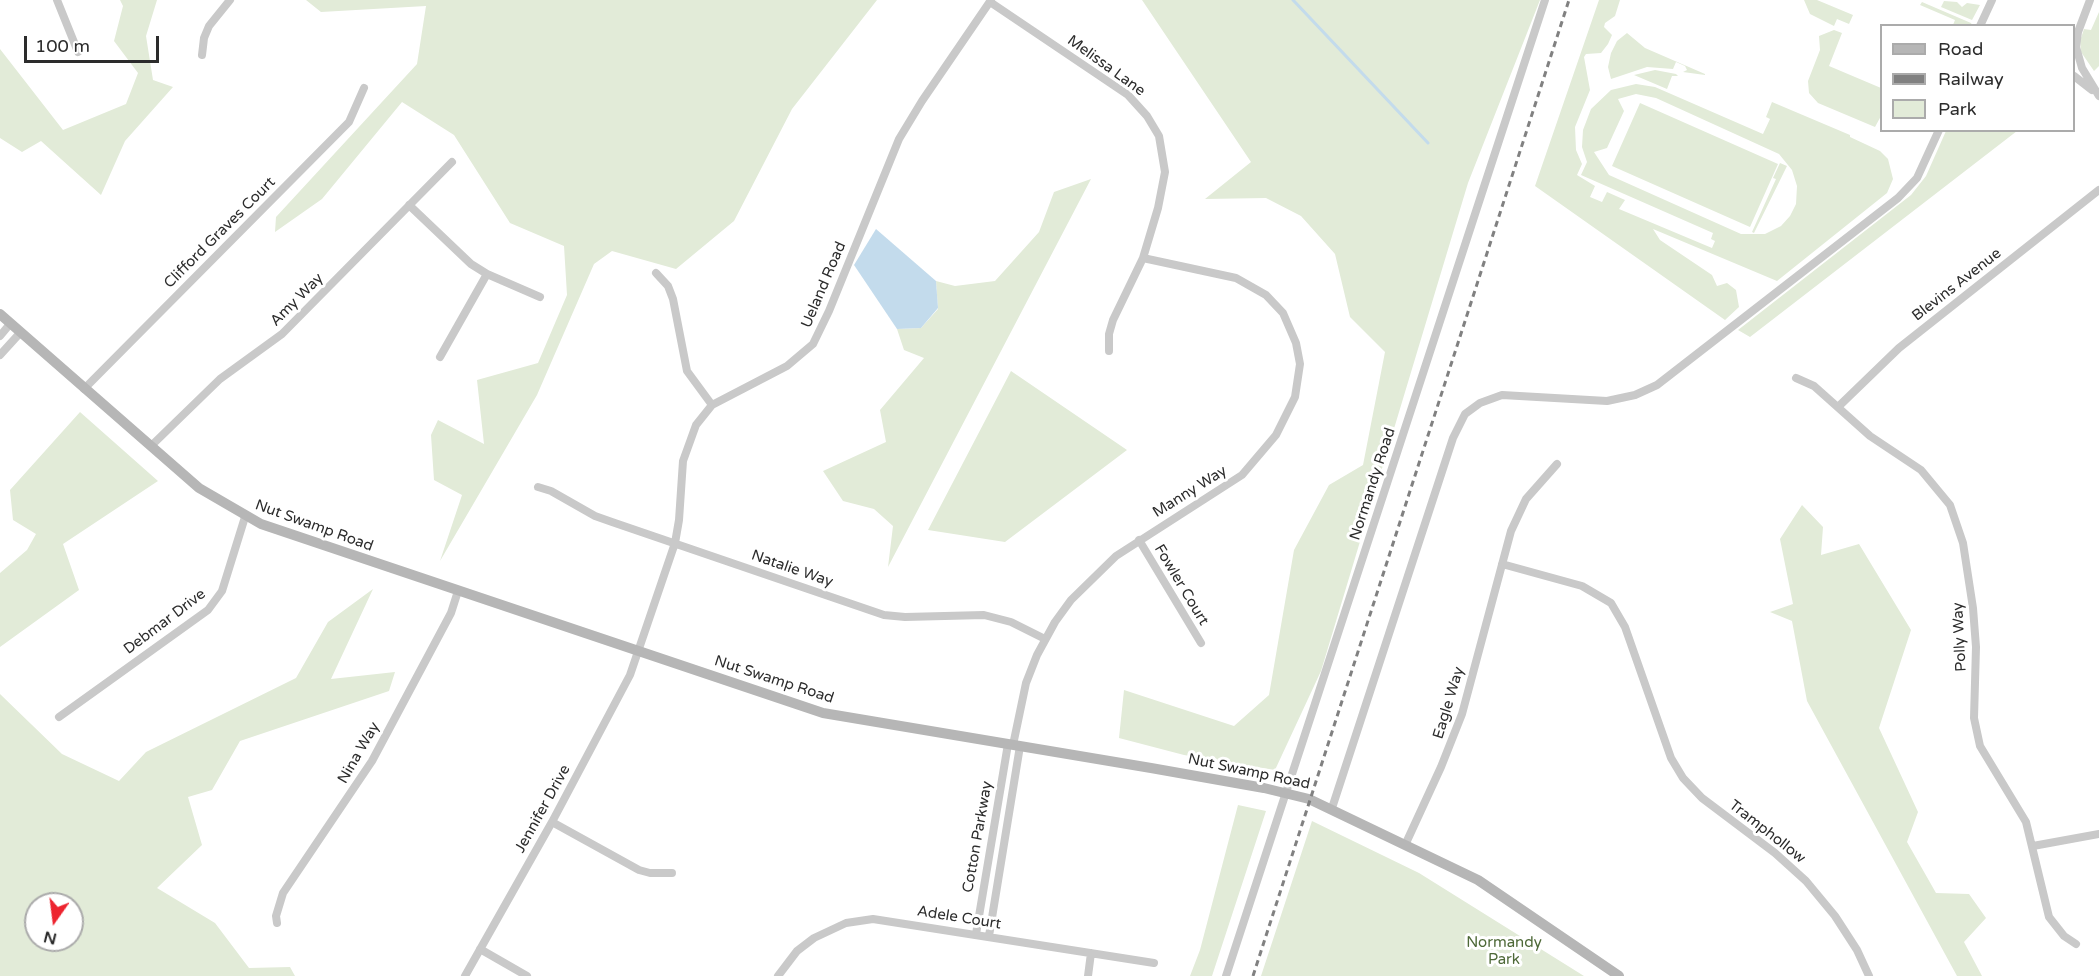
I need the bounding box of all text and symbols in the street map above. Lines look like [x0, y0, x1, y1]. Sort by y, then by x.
scale bar [27, 24, 162, 62]
legend [1880, 24, 2075, 132]
street label: Melissa Lane [1064, 32, 1148, 100]
text: 100 m [35, 35, 90, 57]
text: Road [1938, 38, 1983, 60]
text: Railway [1938, 68, 2004, 90]
text: Park [1938, 98, 1976, 120]
street label: Clifford Graves Court [161, 174, 279, 292]
street label: Ueland Road [798, 239, 850, 331]
street label: Blevins Avenue [1909, 245, 2005, 325]
street label: Amy Way [267, 270, 327, 330]
street label: Normandy Road [1346, 426, 1400, 542]
street label: Manny Way [1150, 462, 1230, 522]
street label: Nut Swamp Road [252, 496, 376, 556]
street label: Fowler Court [1150, 541, 1212, 629]
street label: Natalie Way [749, 547, 835, 591]
street label: Debmar Drive [121, 585, 209, 659]
street label: Polly Way [1949, 602, 1971, 672]
street label: Nut Swamp Road [712, 652, 836, 708]
street label: Eagle Way [1430, 665, 1468, 741]
street label: Nina Way [334, 719, 384, 787]
street label: Nut Swamp Road [1186, 750, 1312, 794]
street label: Jennifer Drive [511, 762, 575, 856]
street label: Cotton Parkway [959, 780, 997, 894]
street label: Tramphollow [1725, 797, 1809, 867]
north arrow [24, 892, 84, 952]
street label: Adele Court [916, 902, 1002, 934]
text: N [41, 926, 59, 949]
park label: Normandy Park [1466, 934, 1542, 969]

